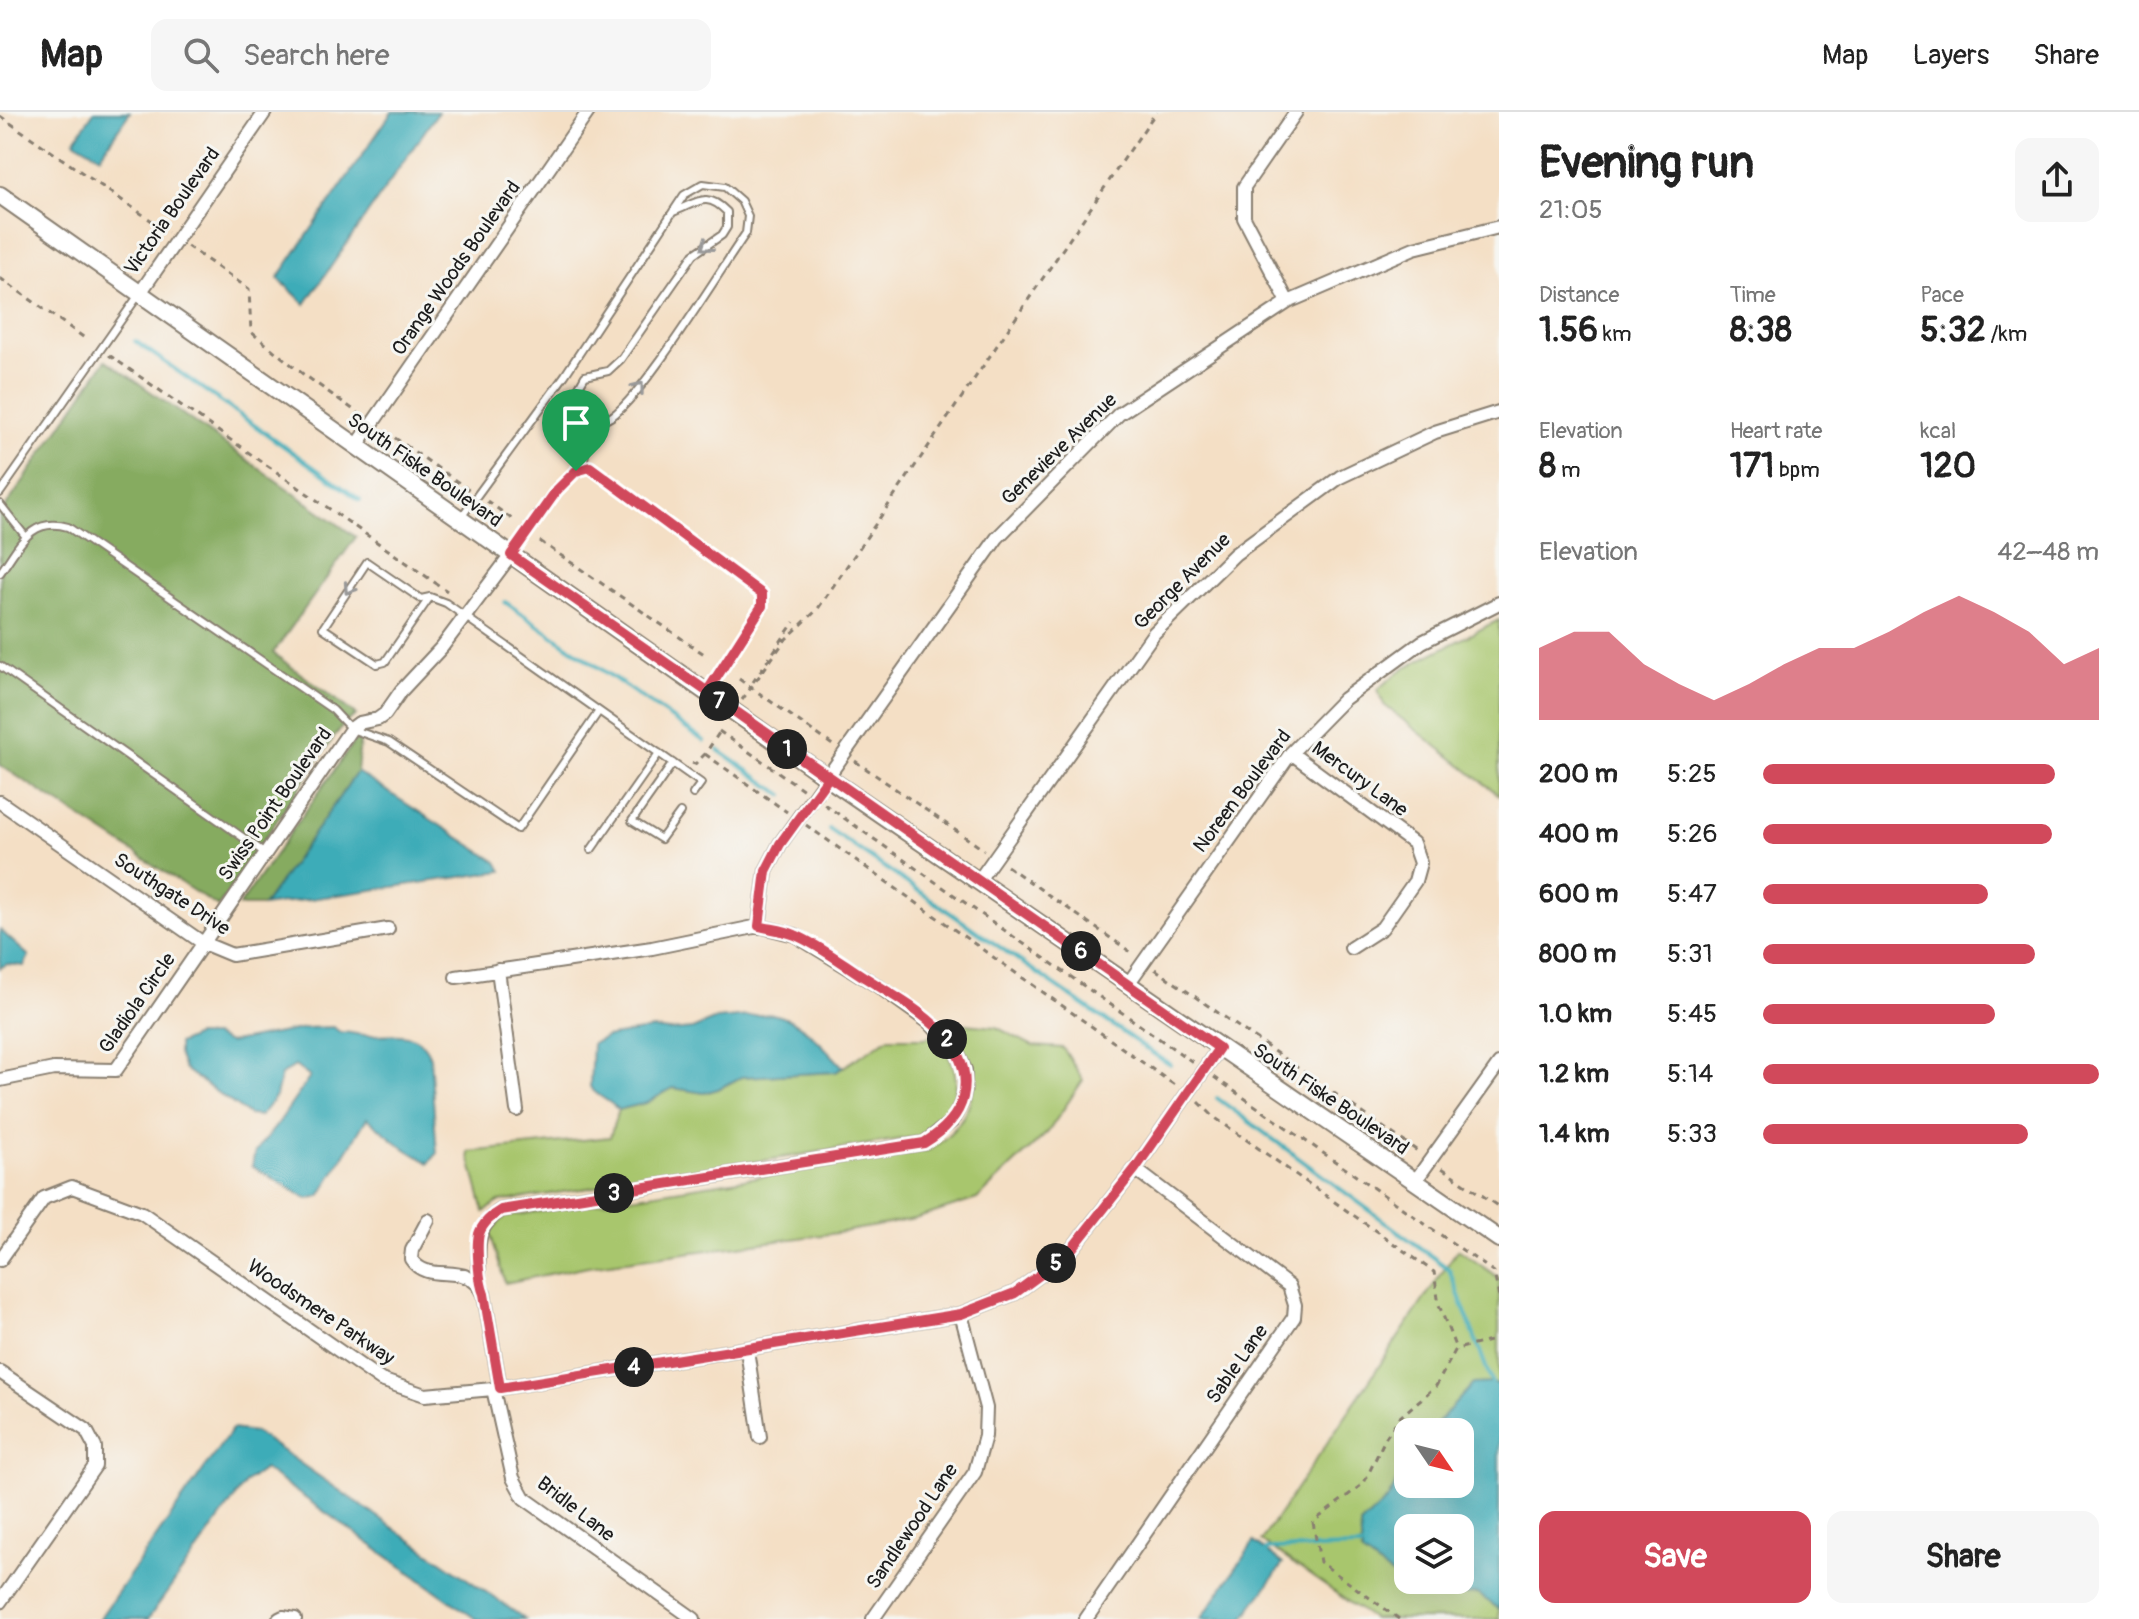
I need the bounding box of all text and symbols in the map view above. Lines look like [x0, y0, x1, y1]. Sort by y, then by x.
search box [151, 19, 711, 91]
text: Map [40, 31, 103, 79]
icon: search [179, 33, 223, 77]
text: Search here [243, 37, 390, 74]
text: Map [1822, 38, 1868, 73]
text: Layers [1912, 38, 1989, 73]
text: Share [2033, 38, 2099, 73]
text: Evening run [1539, 136, 1754, 191]
button: share [2015, 138, 2099, 222]
street label: Victoria Boulevard [119, 142, 225, 280]
street label: Orange Woods Boulevard [386, 176, 526, 360]
text: 21:05 [1539, 194, 1603, 226]
one-way arrow [700, 236, 714, 251]
text: Distance [1539, 281, 1619, 309]
text: Time [1730, 281, 1776, 309]
text: Pace [1920, 281, 1964, 309]
text: 1.56 [1539, 309, 1598, 352]
text: 8:38 [1730, 309, 1792, 352]
text: 5:32 [1920, 309, 1986, 352]
text: km [1598, 320, 1631, 348]
text: /km [1986, 320, 2027, 348]
one-way arrow [629, 382, 644, 397]
street label: Genevieve Avenue [996, 387, 1122, 510]
pin [542, 389, 610, 471]
icon: arrive [554, 401, 598, 445]
street label: South Fiske Boulevard [343, 407, 507, 533]
text: Elevation [1539, 417, 1623, 445]
text: Heart rate [1730, 417, 1822, 445]
text: kcal [1920, 417, 1956, 445]
text: 8 [1539, 445, 1556, 488]
text: 171 [1730, 445, 1774, 488]
text: 120 [1920, 445, 1976, 488]
text: m [1556, 456, 1580, 484]
text: bpm [1774, 456, 1820, 484]
street label: George Avenue [1128, 527, 1236, 635]
text: Elevation [1539, 536, 1638, 568]
text: 42–48 m [1997, 536, 2099, 568]
one-way arrow [344, 580, 359, 595]
pin: 7 [699, 681, 739, 721]
text: 7 [713, 687, 725, 715]
street label: Swiss Point Boulevard [213, 723, 337, 885]
street label: Noreen Boulevard [1188, 725, 1296, 857]
pin: 1 [767, 729, 807, 769]
text: 1 [783, 735, 791, 763]
street label: Mercury Lane [1307, 736, 1413, 822]
text: 200 m [1539, 758, 1618, 790]
text: 5:25 [1667, 758, 1717, 790]
text: 400 m [1539, 818, 1618, 850]
text: 5:26 [1667, 818, 1718, 850]
street label: Southgate Drive [109, 847, 235, 941]
text: 600 m [1539, 878, 1618, 910]
text: 5:47 [1667, 878, 1717, 910]
pin: 6 [1061, 931, 1101, 971]
text: 6 [1075, 937, 1087, 965]
text: 800 m [1539, 938, 1616, 970]
text: 5:31 [1667, 938, 1713, 970]
street label: Gladiola Circle [93, 948, 181, 1058]
text: 1.0 km [1539, 998, 1612, 1030]
text: 5:45 [1667, 998, 1717, 1030]
pin: 2 [927, 1019, 967, 1059]
text: 2 [941, 1025, 953, 1053]
street label: South Fiske Boulevard [1248, 1037, 1414, 1161]
text: 1.2 km [1539, 1058, 1609, 1090]
text: 5:14 [1667, 1058, 1713, 1090]
text: 1.4 km [1539, 1118, 1610, 1150]
text: 5:33 [1667, 1118, 1717, 1150]
pin: 3 [594, 1173, 634, 1213]
text: 3 [608, 1179, 620, 1207]
pin: 5 [1036, 1243, 1076, 1283]
text: 5 [1050, 1249, 1062, 1277]
street label: Woodsmere Parkway [243, 1253, 400, 1371]
street label: Sable Lane [1201, 1319, 1273, 1408]
pin: 4 [614, 1347, 654, 1387]
text: 4 [628, 1353, 640, 1381]
north arrow [1394, 1418, 1474, 1498]
map controls [1394, 1418, 1474, 1594]
street label: Sandlewood Lane [861, 1458, 963, 1594]
street label: Bridle Lane [532, 1471, 620, 1547]
button: Save [1539, 1511, 1811, 1603]
button: Share [1827, 1511, 2099, 1603]
button: layers [1394, 1514, 1474, 1594]

